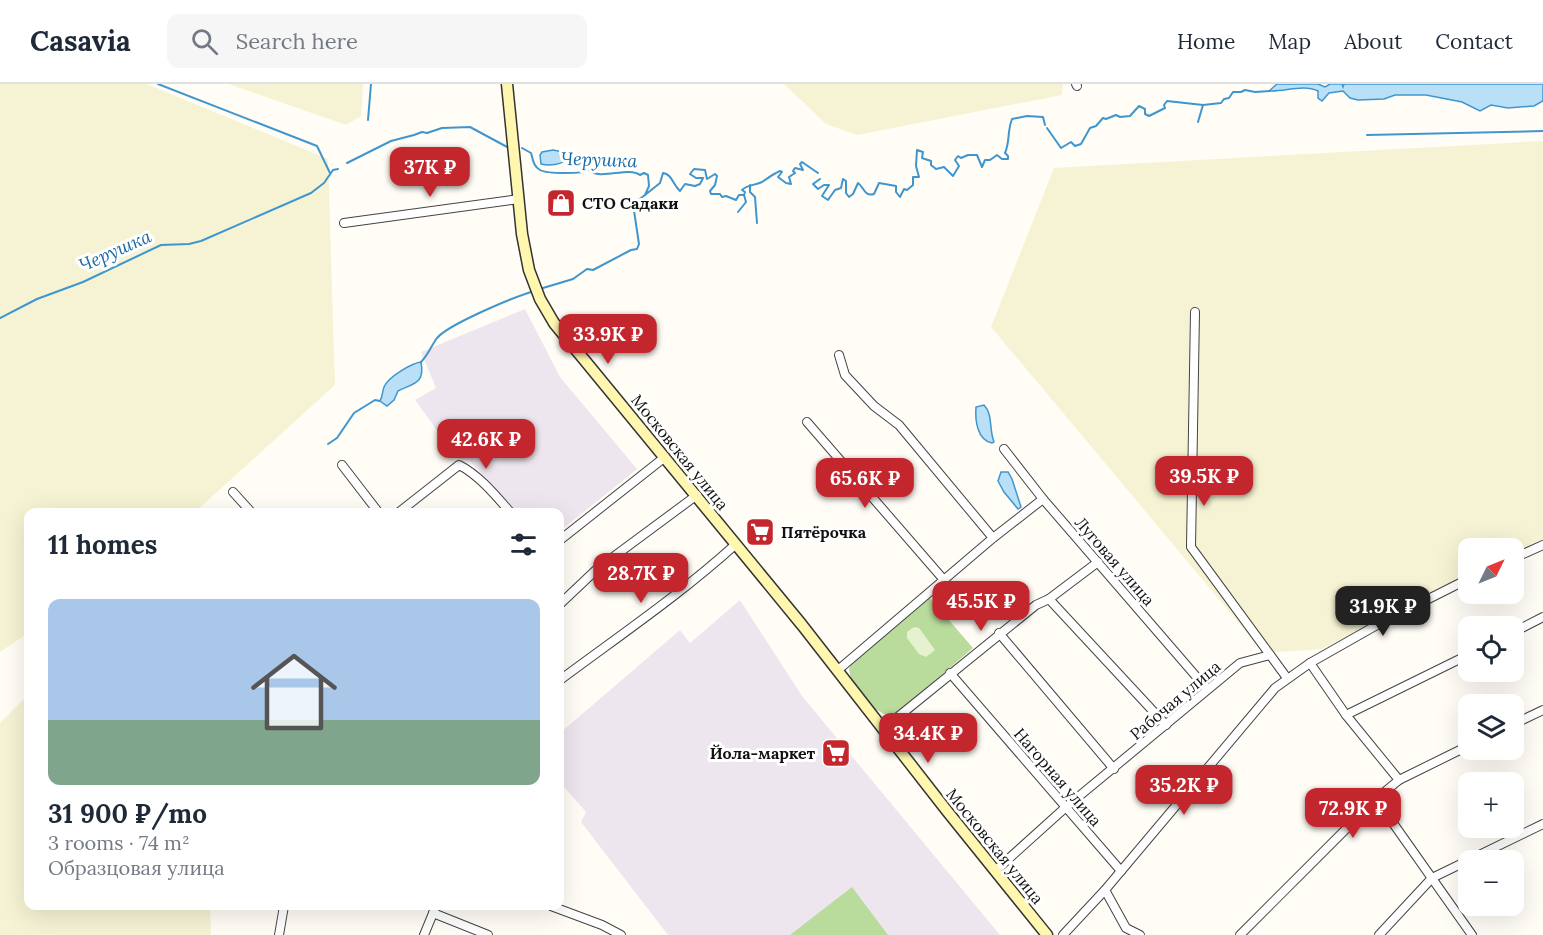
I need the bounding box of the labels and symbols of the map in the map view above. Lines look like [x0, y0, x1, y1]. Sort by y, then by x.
pin: 37K ₽ [388, 147, 472, 198]
water label: Черушка [560, 147, 638, 172]
shop icon: СТО Садаки [545, 187, 577, 219]
place label: СТО Садаки [582, 193, 679, 213]
water label: Черушка [75, 224, 155, 277]
pin: 33.9K ₽ [553, 314, 663, 365]
street label: Московская улица [627, 390, 733, 514]
pin: 42.6K ₽ [431, 419, 541, 470]
pin: 39.5K ₽ [1149, 456, 1259, 507]
pin: 65.6K ₽ [810, 458, 920, 509]
street label: Луговая улица [1071, 512, 1159, 610]
supermarket icon: Пятёрочка [744, 516, 776, 548]
place label: Пятёрочка [781, 522, 867, 542]
north arrow [1458, 538, 1524, 604]
pin: 28.7K ₽ [586, 553, 696, 604]
pin: 45.5K ₽ [926, 581, 1036, 632]
pin: 31.9K ₽ [1328, 586, 1438, 637]
street label: Рабочая улица [1126, 656, 1224, 744]
pin: 34.4K ₽ [873, 713, 983, 764]
street label: Нагорная улица [1010, 724, 1106, 830]
supermarket icon: Йола-маркет [820, 737, 852, 769]
place label: Йола-маркет [710, 743, 816, 763]
pin: 35.2K ₽ [1129, 765, 1239, 816]
street label: Московская улица [942, 784, 1048, 908]
pin: 72.9K ₽ [1298, 788, 1408, 839]

